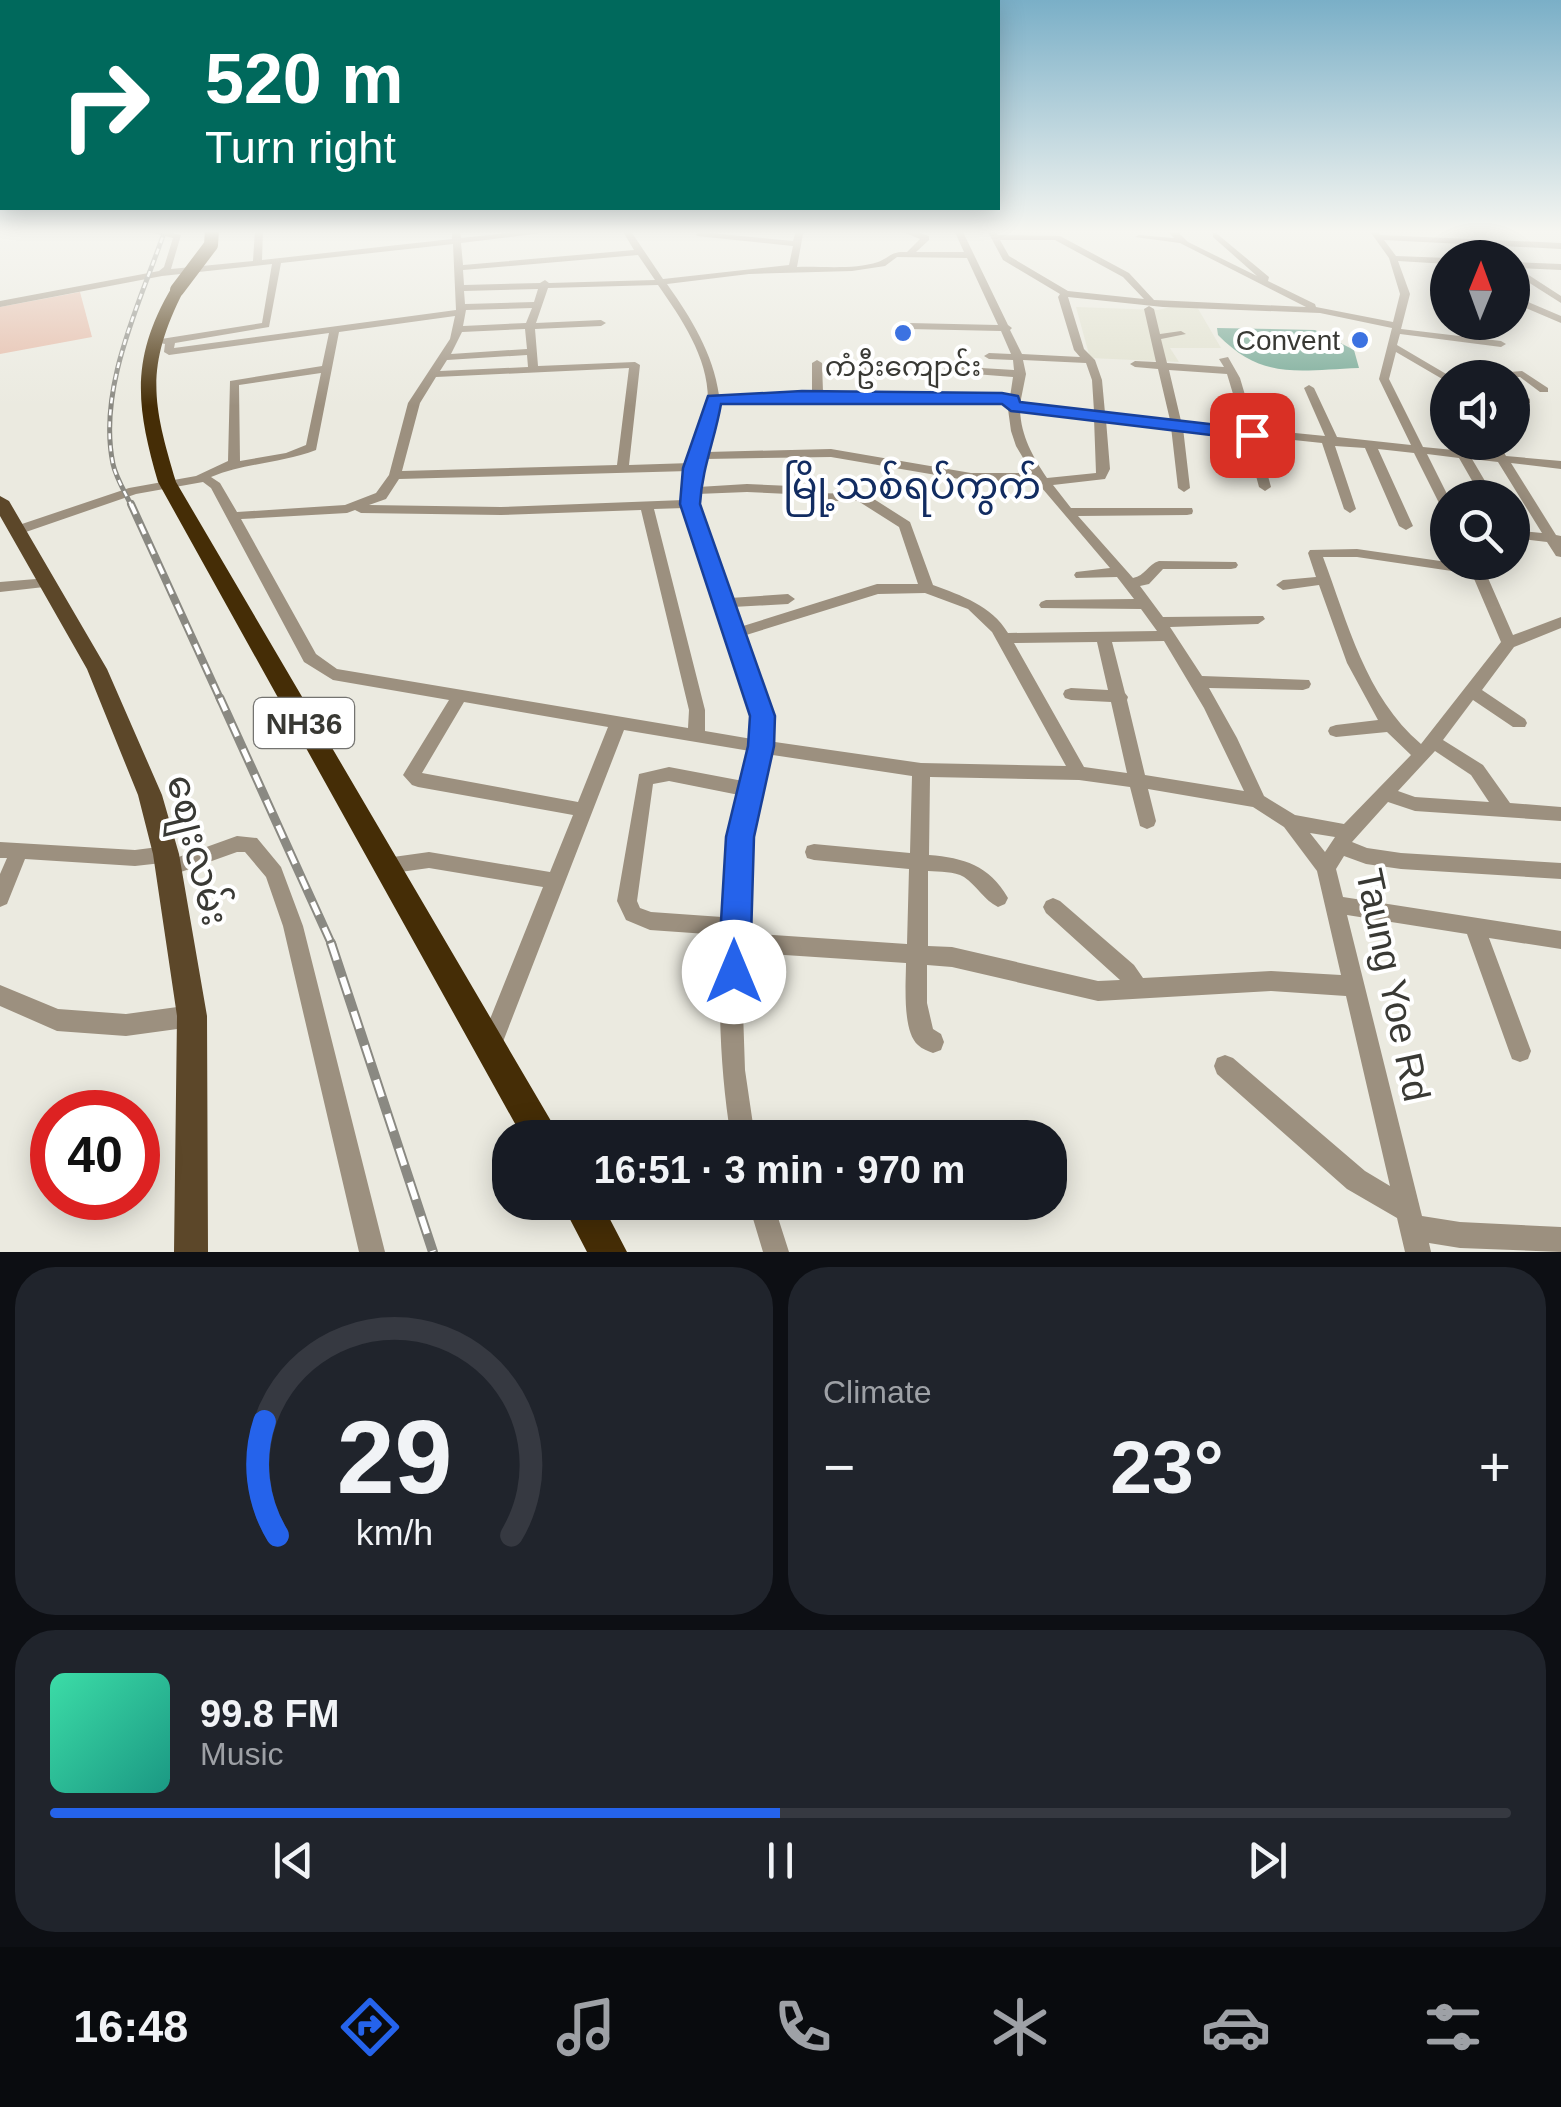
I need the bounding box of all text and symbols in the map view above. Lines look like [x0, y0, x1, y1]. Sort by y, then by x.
icon: right [40, 40, 170, 170]
text: 520 m [205, 40, 403, 118]
text: Turn right [205, 122, 396, 173]
north arrow [1430, 240, 1530, 340]
map controls [1430, 240, 1530, 580]
marker: ကံဦးကျောင်း [892, 322, 914, 344]
place label: Convent [1236, 325, 1340, 356]
marker: Convent [1349, 329, 1371, 351]
place label: ကံဦးကျောင်း [825, 348, 981, 389]
button: sound [1430, 360, 1530, 460]
pin [1210, 393, 1295, 478]
icon: arrive [1225, 408, 1280, 463]
district label: မြို့သစ်ရပ်ကွက် [783, 460, 1041, 517]
button: search [1430, 480, 1530, 580]
road number: NH36 [254, 698, 354, 748]
street label: စျေးလမ်း [149, 769, 242, 932]
street label: Taung Yoe Rd [1348, 865, 1438, 1105]
position arrow [682, 920, 786, 1024]
speed limit sign: 40 [30, 1090, 160, 1220]
text: 16:51 · 3 min · 970 m [594, 1149, 965, 1191]
text: Climate [823, 1374, 931, 1410]
text: 29 [336, 1399, 452, 1515]
text: 23° [1110, 1425, 1224, 1509]
text: − [823, 1436, 855, 1498]
text: + [1479, 1436, 1511, 1498]
text: km/h [355, 1513, 433, 1553]
text: 99.8 FM [200, 1693, 339, 1735]
text: Music [200, 1736, 284, 1772]
icon: previous [266, 1833, 321, 1888]
icon: pause [753, 1833, 808, 1888]
icon: next [1240, 1833, 1295, 1888]
icon: directions [335, 1992, 405, 2062]
icon: music [551, 1992, 621, 2062]
icon: phone [768, 1992, 838, 2062]
icon: climate [985, 1992, 1055, 2062]
icon: car [1201, 1992, 1271, 2062]
icon: filters [1418, 1992, 1488, 2062]
text: 16:48 [73, 2001, 188, 2052]

